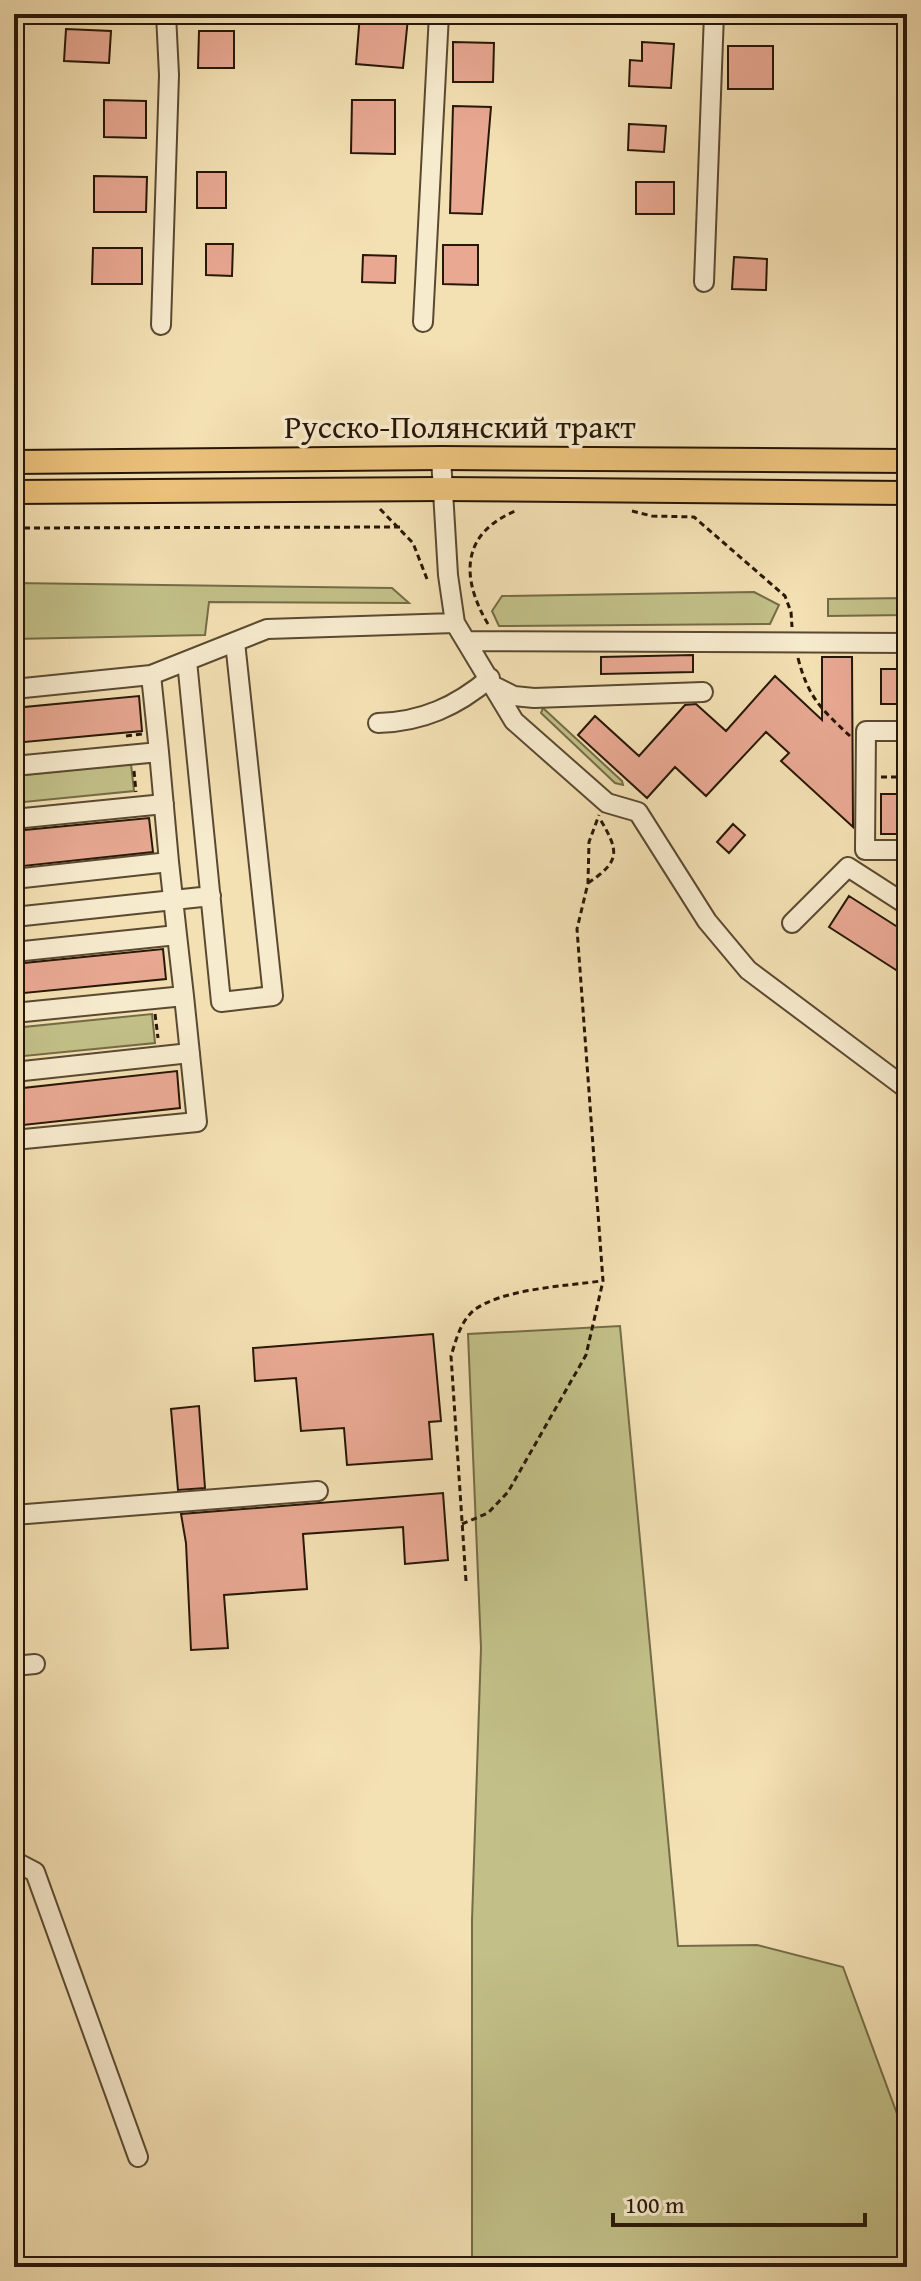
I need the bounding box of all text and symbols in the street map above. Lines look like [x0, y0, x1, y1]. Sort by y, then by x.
street label: Русско-Полянский тракт [284, 403, 636, 450]
scale bar [613, 2177, 865, 2227]
text: 100 m [625, 2187, 685, 2222]

